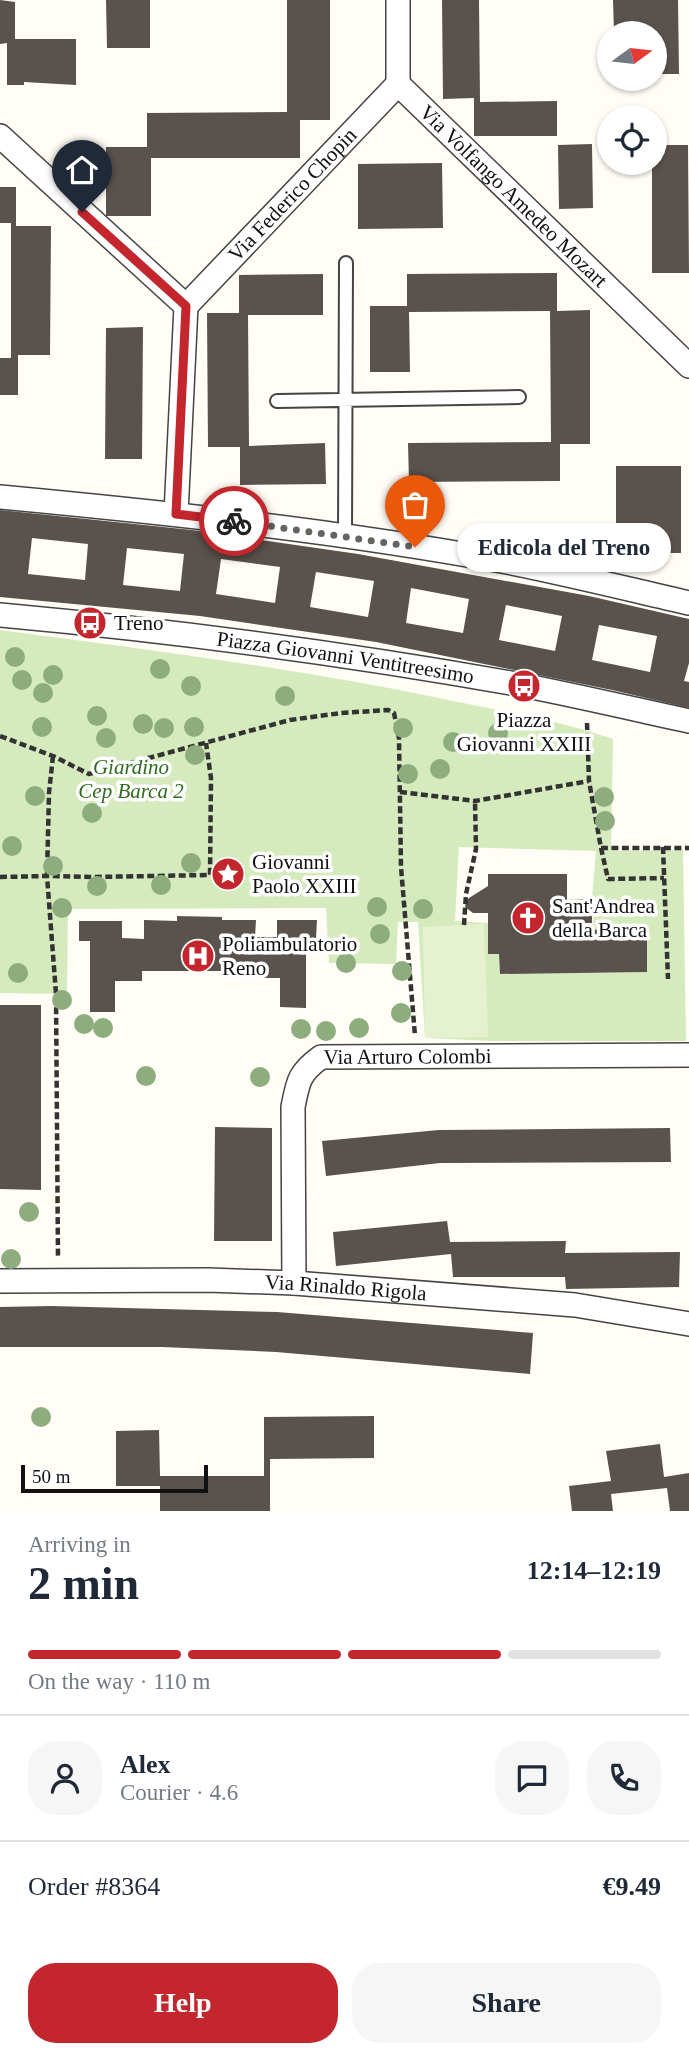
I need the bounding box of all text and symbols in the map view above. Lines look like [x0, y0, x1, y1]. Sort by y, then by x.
north arrow [597, 21, 667, 91]
map controls [597, 21, 667, 175]
street label: Via Volfango Amedeo Mozart [415, 100, 612, 292]
button: locate [597, 105, 667, 175]
street label: Via Federico Chopin [223, 123, 362, 266]
pin [52, 140, 112, 212]
icon: home [63, 151, 101, 189]
pin [385, 475, 445, 547]
courier [199, 486, 269, 556]
icon: bag [396, 486, 434, 524]
icon: bike [215, 502, 253, 540]
callout: Edicola del Treno [457, 522, 670, 572]
text: Edicola del Treno [478, 535, 650, 560]
bus stop icon: Treno [71, 604, 109, 642]
place label: Treno [114, 611, 163, 635]
street label: Piazza Giovanni Ventitreesimo [215, 627, 476, 688]
bus stop icon: Piazza Giovanni XXIII [505, 667, 543, 705]
place label: Piazza Giovanni XXIII [457, 708, 591, 756]
park label: Giardino Cep Barca 2 [78, 755, 184, 803]
place label: Giovanni Paolo XXIII [252, 850, 356, 898]
place icon: Giovanni Paolo XXIII [209, 855, 247, 893]
place label: Sant'Andrea della Barca [552, 894, 656, 942]
church icon: Sant'Andrea della Barca [509, 899, 547, 937]
place label: Poliambulatorio Reno [222, 932, 357, 980]
hospital icon: Poliambulatorio Reno [179, 937, 217, 975]
street label: Via Arturo Colombi [323, 1044, 492, 1069]
street label: Via Rinaldo Rigola [264, 1270, 428, 1305]
scale bar [21, 1462, 208, 1494]
text: 50 m [32, 1466, 71, 1487]
text: Arriving in [28, 1532, 131, 1557]
text: 12:14–12:19 [527, 1556, 661, 1585]
text: 2 min [28, 1558, 139, 1609]
text: On the way · 110 m [28, 1669, 210, 1694]
button: person [28, 1741, 102, 1815]
button: chat [495, 1741, 569, 1815]
button: phone [587, 1741, 661, 1815]
text: Alex [120, 1750, 171, 1779]
text: Courier · 4.6 [120, 1780, 238, 1805]
text: Order #8364 [28, 1872, 160, 1901]
text: €9.49 [603, 1872, 661, 1901]
button: Help [28, 1963, 338, 2043]
button: Share [352, 1963, 661, 2043]

